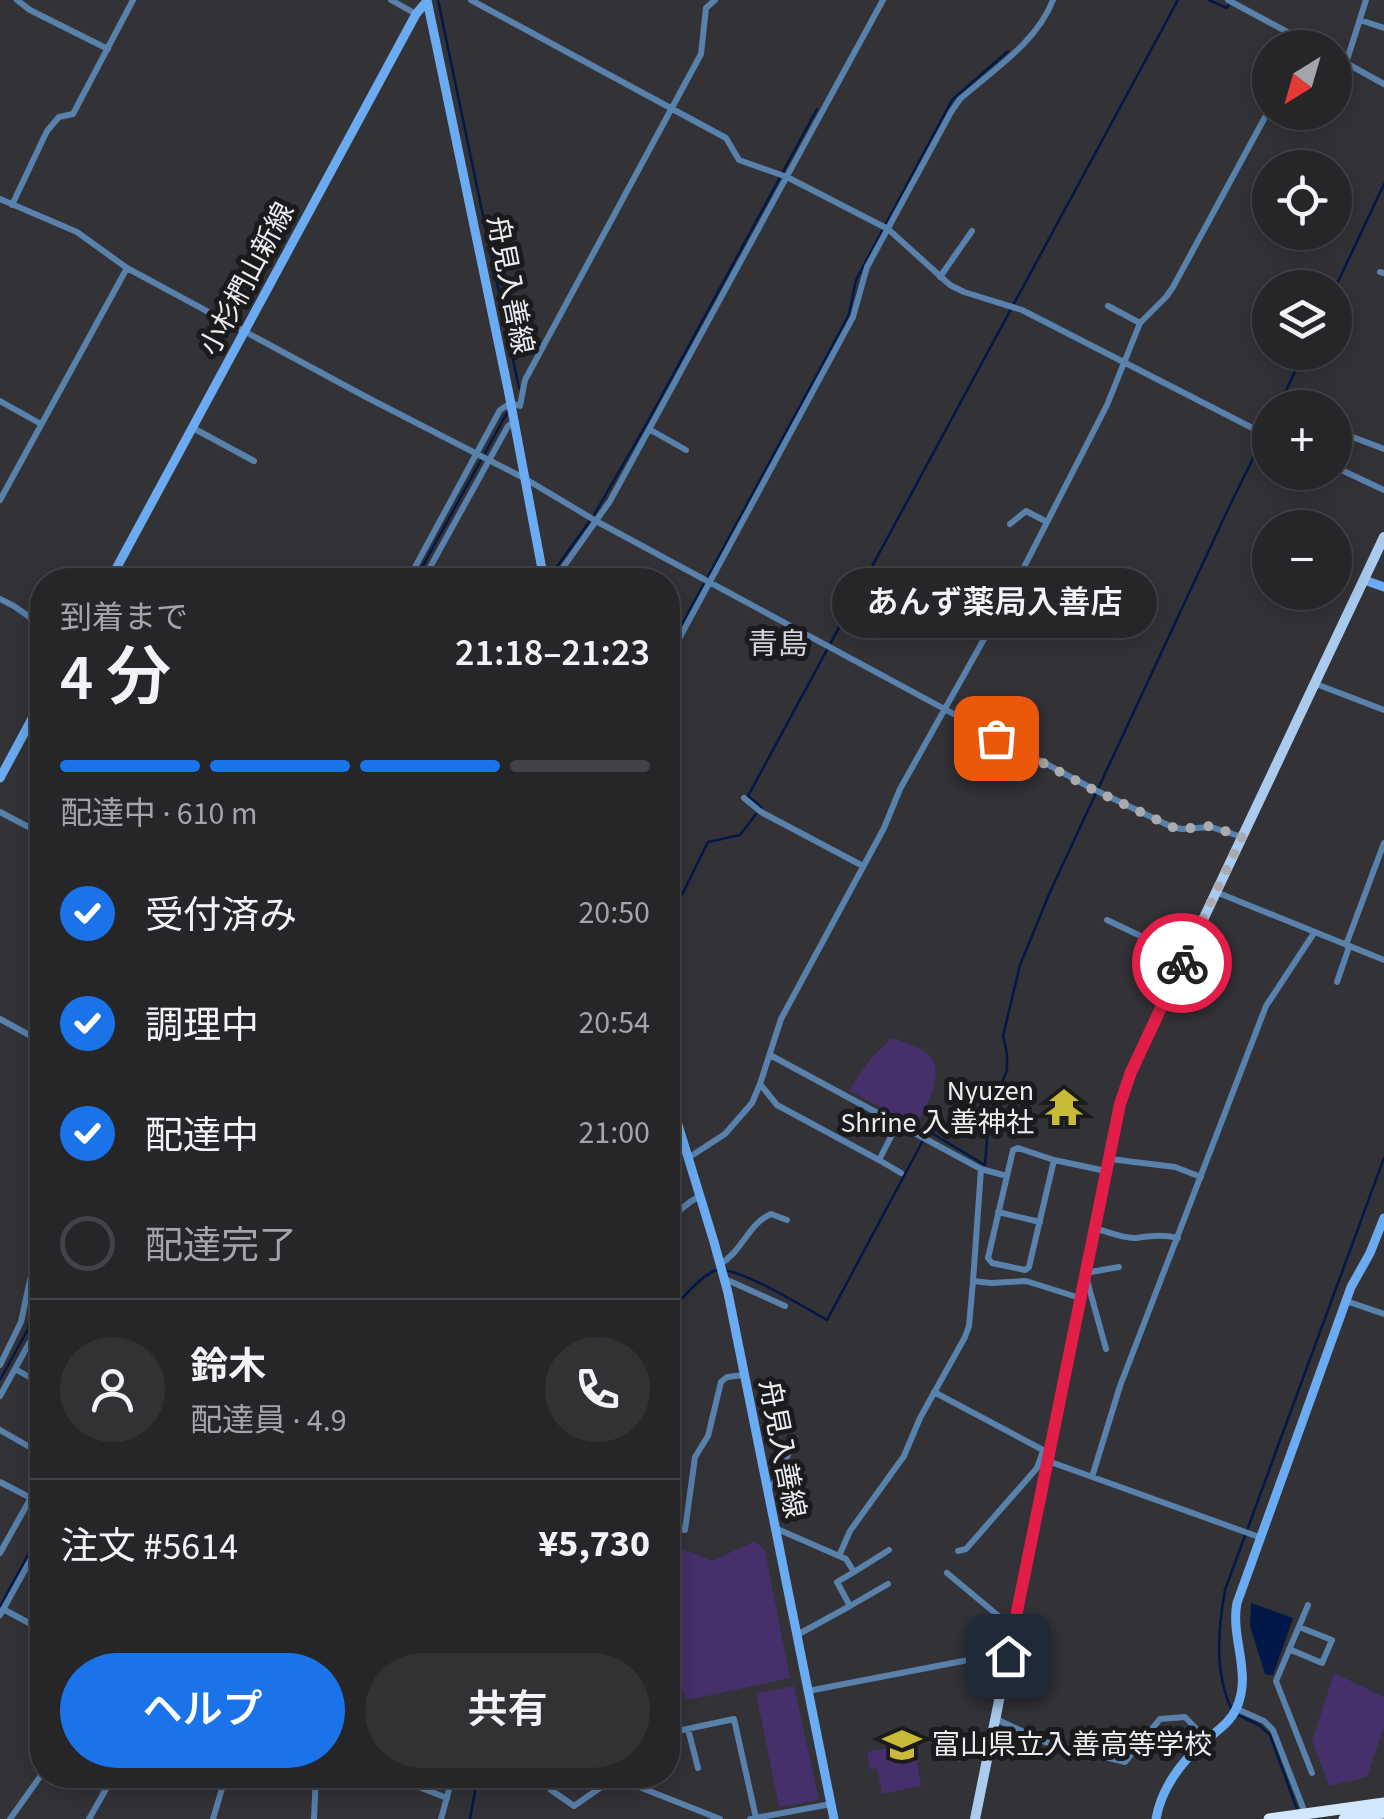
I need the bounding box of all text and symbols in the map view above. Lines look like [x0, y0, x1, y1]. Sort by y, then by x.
north arrow [1252, 30, 1352, 130]
map controls [1252, 30, 1352, 610]
button: locate [1252, 150, 1352, 250]
street label: 小杉椚山新線 [190, 195, 304, 363]
street label: 舟見入善線 [477, 212, 543, 358]
button: layers [1252, 270, 1352, 370]
button: + [1252, 390, 1352, 490]
button: − [1252, 510, 1352, 610]
callout: あんず薬局入善店 [834, 568, 1158, 638]
text: あんず薬局入善店 [866, 580, 1123, 626]
text: 到着まで [60, 595, 188, 641]
district label: 青島 [748, 623, 808, 666]
text: 21:18–21:23 [455, 626, 650, 680]
text: 4 分 [60, 632, 171, 725]
pin [954, 696, 1039, 781]
icon: bag [969, 711, 1024, 766]
text: 配達中 · 610 m [60, 791, 257, 837]
icon: check [60, 886, 115, 941]
text: 受付済み [145, 889, 297, 943]
text: 20:50 [578, 890, 650, 936]
courier [1132, 913, 1232, 1013]
icon: bike [1155, 936, 1210, 991]
icon: check [60, 996, 115, 1051]
text: 調理中 [145, 999, 259, 1053]
text: 20:54 [578, 1000, 650, 1046]
place label: Nyuzen Shrine 入善神社 [840, 1071, 1034, 1143]
temple icon: Nyuzen Shrine 入善神社 [1043, 1086, 1085, 1128]
icon: check [60, 1106, 115, 1161]
text: 配達中 [145, 1109, 259, 1163]
text: 21:00 [578, 1110, 650, 1156]
text: 配達完了 [145, 1219, 297, 1273]
button: person [60, 1337, 165, 1442]
button: phone [545, 1337, 650, 1442]
text: 鈴木 [190, 1340, 266, 1394]
street label: 舟見入善線 [749, 1376, 815, 1522]
text: 配達員 · 4.9 [190, 1398, 347, 1444]
text: ¥5,730 [538, 1517, 650, 1571]
text: 注文 #5614 [60, 1520, 238, 1574]
pin [966, 1614, 1051, 1699]
icon: home [981, 1629, 1036, 1684]
button: ヘルプ [60, 1653, 345, 1768]
button: 共有 [365, 1653, 650, 1768]
school or university icon: 富山県立入善高等学校 [881, 1724, 923, 1766]
place label: 富山県立入善高等学校 [932, 1725, 1212, 1765]

